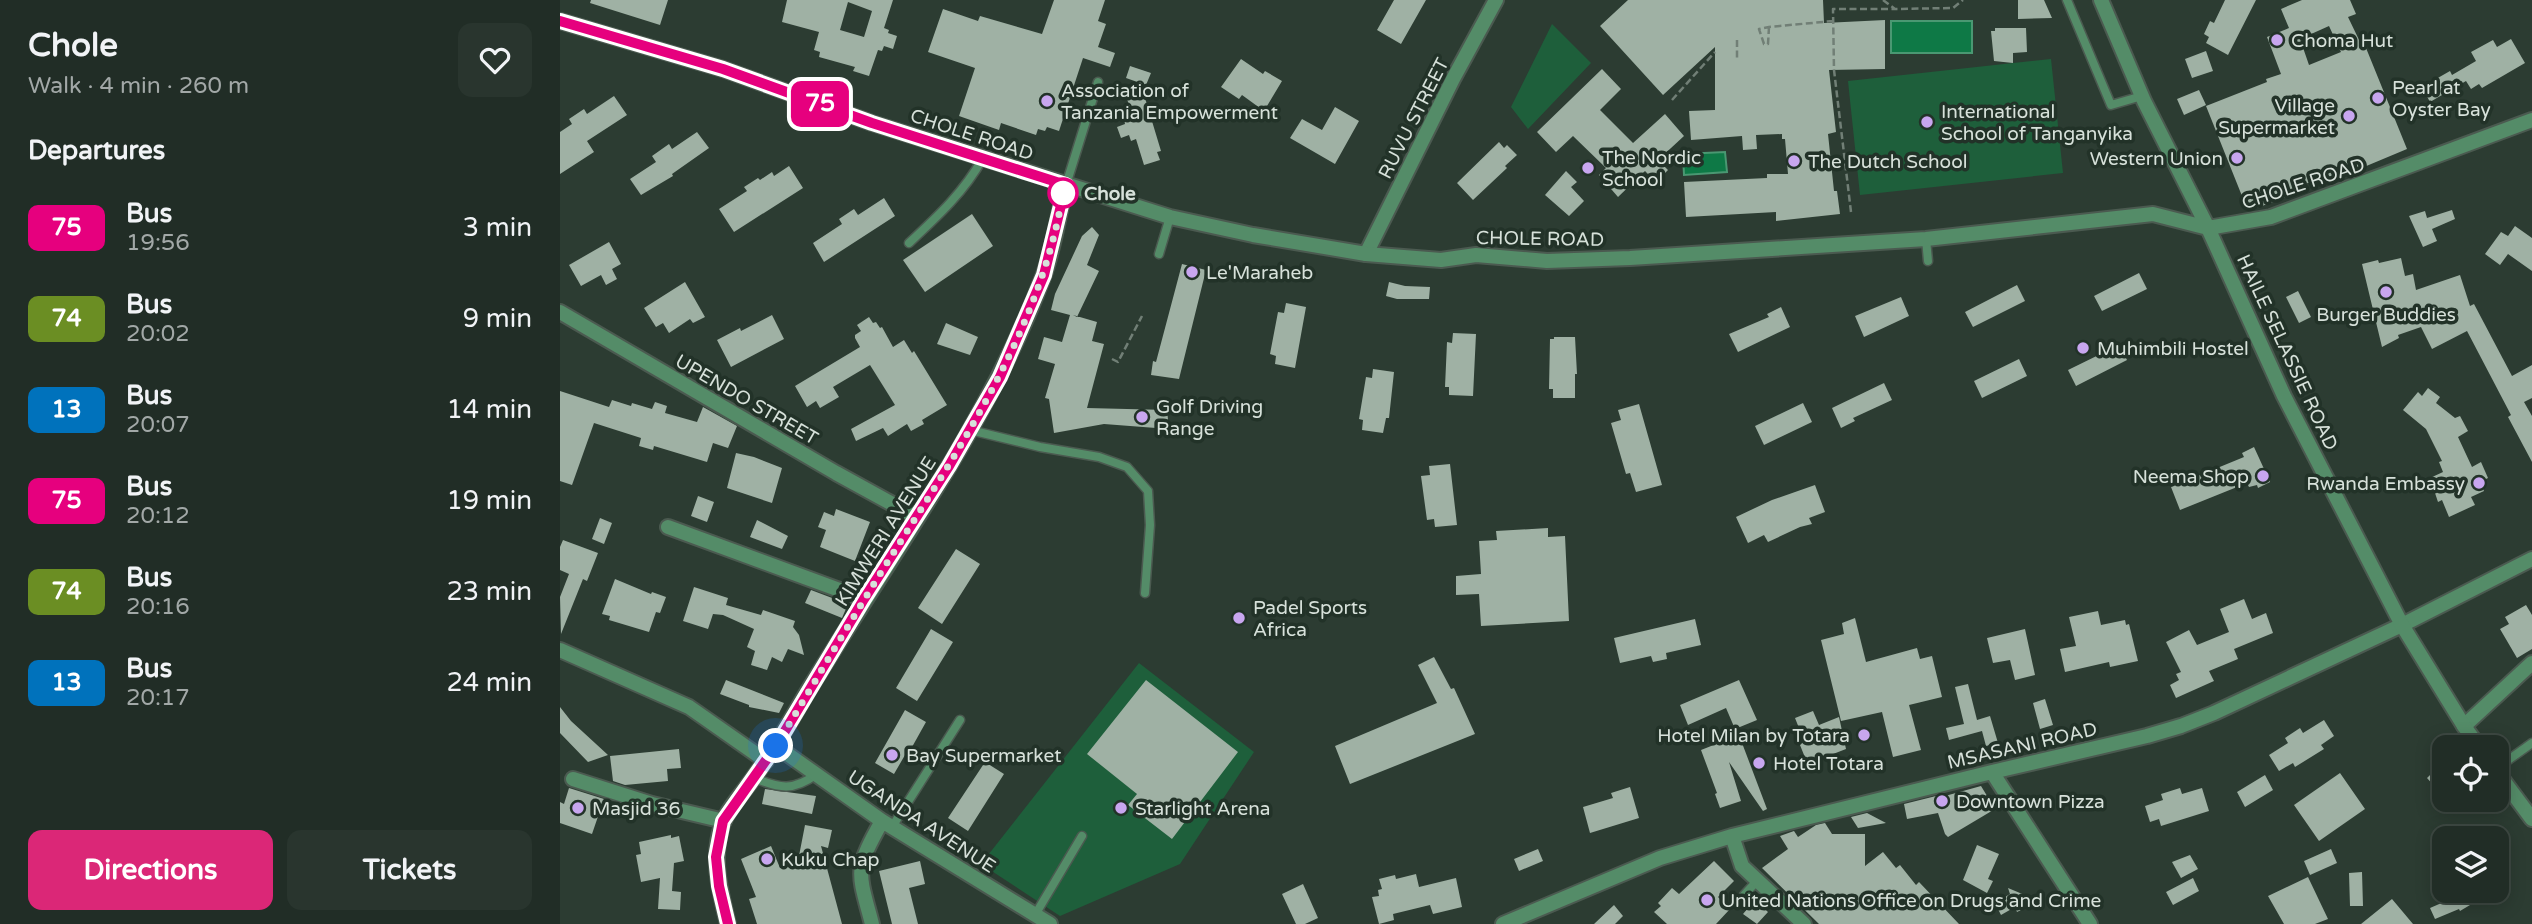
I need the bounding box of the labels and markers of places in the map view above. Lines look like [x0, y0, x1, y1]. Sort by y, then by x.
place label: Choma Hut [2291, 30, 2393, 52]
marker: Choma Hut [2269, 32, 2285, 48]
place label: Pearl at Oyster Bay [2392, 77, 2491, 121]
place label: Association of Tanzania Empowerment [1061, 80, 1278, 124]
marker: Pearl at Oyster Bay [2370, 90, 2386, 106]
marker: Association of Tanzania Empowerment [1039, 93, 1055, 109]
place label: Village Supermarket [2218, 95, 2335, 139]
place label: International School of Tanganyika [1941, 101, 2133, 145]
marker: Village Supermarket [2341, 108, 2357, 124]
marker: International School of Tanganyika [1919, 114, 1935, 130]
place label: The Nordic School [1602, 147, 1701, 191]
place label: Western Union [2090, 148, 2223, 170]
marker: Western Union [2229, 150, 2245, 166]
place label: The Dutch School [1808, 151, 1967, 173]
marker: The Dutch School [1786, 153, 1802, 169]
marker: The Nordic School [1580, 160, 1596, 176]
marker: Chole [1048, 178, 1078, 208]
place label: Chole [1084, 183, 1136, 205]
place label: Le'Maraheb [1206, 262, 1313, 284]
marker: Le'Maraheb [1184, 264, 1200, 280]
marker: Burger Buddies [2378, 284, 2394, 300]
place label: Burger Buddies [2316, 304, 2456, 326]
place label: Muhimbili Hostel [2097, 338, 2249, 360]
marker: Muhimbili Hostel [2075, 340, 2091, 356]
place label: Golf Driving Range [1156, 396, 1263, 440]
marker: Golf Driving Range [1134, 409, 1150, 425]
place label: Neema Shop [2133, 466, 2249, 488]
marker: Neema Shop [2255, 468, 2271, 484]
place label: Rwanda Embassy [2306, 473, 2465, 495]
marker: Rwanda Embassy [2471, 475, 2487, 491]
place label: Padel Sports Africa [1253, 597, 1367, 641]
marker: Padel Sports Africa [1231, 610, 1247, 626]
place label: Hotel Milan by Totara [1657, 725, 1850, 747]
marker: Hotel Milan by Totara [1856, 727, 1872, 743]
place label: Bay Supermarket [906, 745, 1062, 767]
marker: Bay Supermarket [884, 747, 900, 763]
place label: Hotel Totara [1773, 753, 1884, 775]
marker: Hotel Totara [1751, 755, 1767, 771]
place label: Downtown Pizza [1956, 791, 2105, 813]
marker: Downtown Pizza [1934, 793, 1950, 809]
place label: Masjid 36 [592, 798, 681, 820]
place label: Starlight Arena [1135, 798, 1271, 820]
marker: Masjid 36 [570, 800, 586, 816]
marker: Starlight Arena [1113, 800, 1129, 816]
place label: Kuku Chap [781, 849, 880, 871]
marker: Kuku Chap [759, 851, 775, 867]
place label: United Nations Office on Drugs and Crime [1721, 890, 2101, 912]
marker: United Nations Office on Drugs and Crime [1699, 892, 1715, 908]

